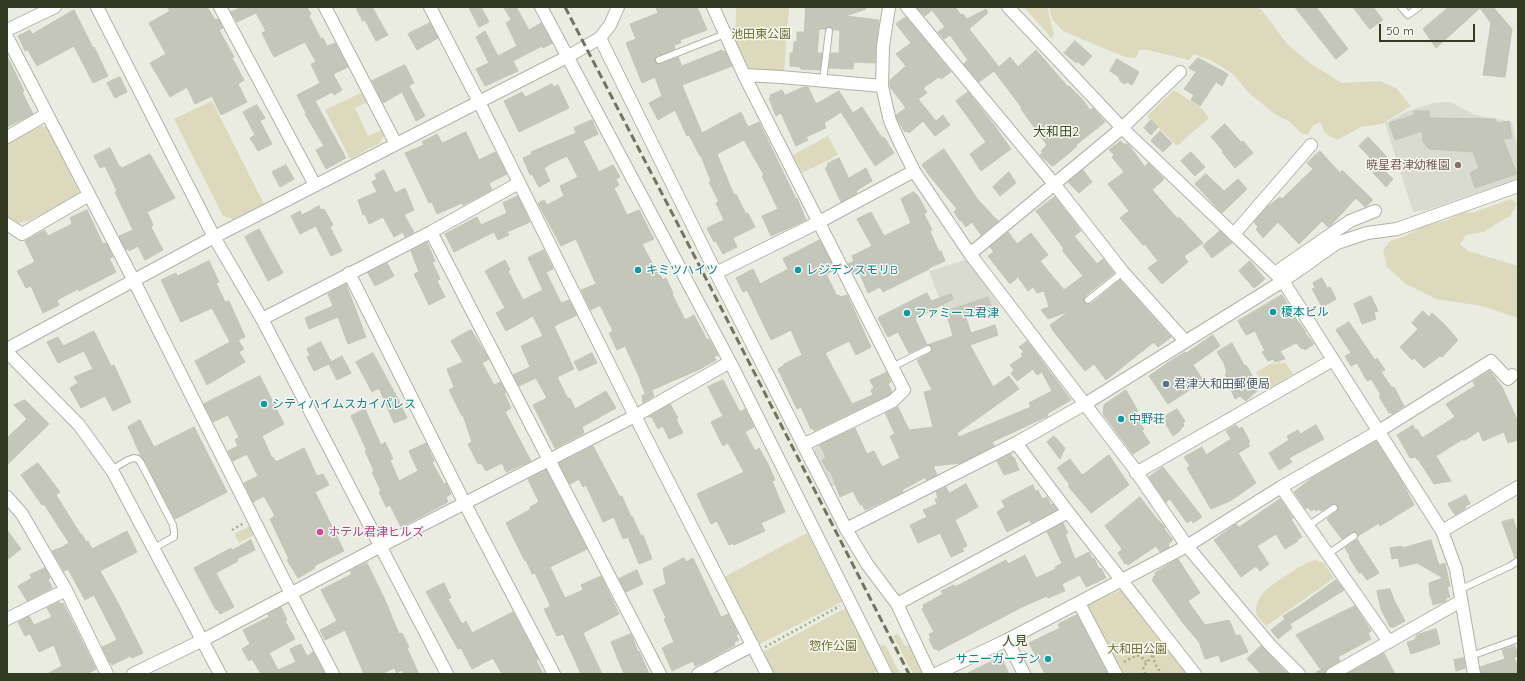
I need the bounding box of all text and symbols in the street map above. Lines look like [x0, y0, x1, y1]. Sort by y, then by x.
scale bar [1381, 16, 1477, 42]
text: 50 m [1386, 23, 1414, 38]
park label: 池田東公園 [731, 27, 791, 41]
district label: 大和田2 [1033, 124, 1079, 140]
place label: 暁星君津幼稚園 [1366, 158, 1450, 172]
marker: 暁星君津幼稚園 [1453, 160, 1463, 170]
place label: キミツハイツ [646, 263, 718, 277]
place label: レジデンスモリB [806, 263, 898, 277]
marker: キミツハイツ [633, 265, 643, 275]
marker: レジデンスモリB [793, 265, 803, 275]
place label: 榎本ビル [1281, 305, 1329, 319]
place label: ファミーユ君津 [915, 306, 999, 320]
marker: 榎本ビル [1268, 307, 1278, 317]
marker: ファミーユ君津 [902, 308, 912, 318]
place label: 君津大和田郵便局 [1174, 377, 1270, 391]
marker: 君津大和田郵便局 [1161, 379, 1171, 389]
place label: シティハイムスカイパレス [272, 397, 416, 411]
marker: シティハイムスカイパレス [259, 399, 269, 409]
place label: 中野荘 [1129, 412, 1165, 426]
marker: 中野荘 [1116, 414, 1126, 424]
place label: ホテル君津ヒルズ [328, 525, 424, 539]
marker: ホテル君津ヒルズ [315, 527, 325, 537]
district label: 人見 [1002, 633, 1028, 649]
park label: 惣作公園 [809, 639, 857, 653]
park label: 大和田公園 [1107, 642, 1167, 656]
place label: サニーガーデン [956, 652, 1040, 666]
marker: サニーガーデン [1043, 654, 1053, 664]

